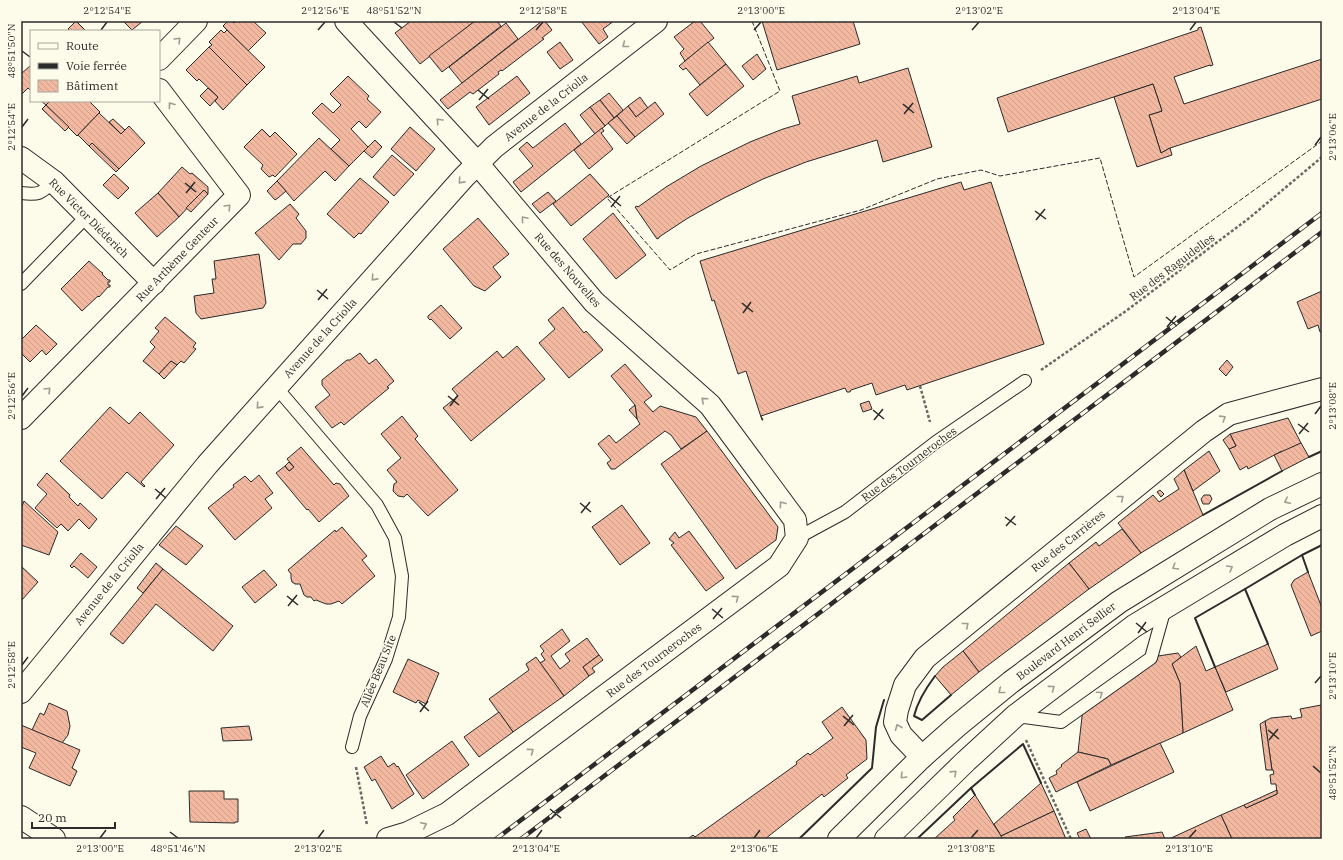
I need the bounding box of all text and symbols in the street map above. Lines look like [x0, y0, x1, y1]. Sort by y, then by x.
text: 2°12'54"E [83, 4, 131, 17]
text: 2°12'56"E [301, 4, 349, 17]
text: 48°51'52"N [367, 4, 422, 17]
text: 2°12'58"E [519, 4, 567, 17]
text: 2°13'00"E [737, 4, 785, 17]
text: 2°13'02"E [955, 4, 1003, 17]
text: 2°13'04"E [1172, 4, 1220, 17]
text: 48°51'50"N [5, 23, 18, 79]
legend [30, 30, 160, 102]
one-way arrow [173, 37, 181, 45]
text: Route [66, 38, 99, 53]
one-way arrow [623, 40, 630, 47]
text: Voie ferrée [66, 58, 127, 73]
street label: Avenue de la Criolla [501, 70, 591, 144]
text: Bâtiment [66, 78, 118, 93]
text: 2°12'54"E [5, 103, 18, 151]
one-way arrow [169, 103, 176, 110]
text: 2°13'06"E [1326, 113, 1339, 161]
one-way arrow [436, 118, 443, 126]
street label: Rue Victor Diéderich [46, 175, 132, 261]
one-way arrow [458, 176, 465, 184]
one-way arrow [223, 204, 231, 212]
street label: Rue Arthème Genteur [133, 213, 221, 305]
one-way arrow [521, 216, 528, 224]
street label: Rue des Nouvelles [532, 230, 604, 310]
street label: Rue des Raguidelles [1127, 230, 1217, 304]
one-way arrow [372, 273, 379, 280]
street label: Avenue de la Criolla [281, 295, 359, 381]
text: 2°12'56"E [5, 372, 18, 420]
text: 2°13'08"E [1326, 382, 1339, 430]
one-way arrow [43, 387, 51, 395]
one-way arrow [701, 397, 709, 405]
one-way arrow [256, 401, 264, 409]
one-way arrow [1219, 416, 1226, 423]
street label: Rue des Tourneroches [859, 424, 959, 504]
one-way arrow [1116, 496, 1123, 503]
one-way arrow [1284, 496, 1291, 504]
one-way arrow [780, 501, 787, 508]
street label: Rue des Carrières [1028, 507, 1108, 575]
street label: Avenue de la Criolla [71, 540, 147, 628]
one-way arrow [1172, 563, 1179, 570]
one-way arrow [1226, 566, 1233, 573]
one-way arrow [732, 596, 739, 603]
street label: Boulevard Henri Sellier [1013, 599, 1119, 683]
street label: Rue des Tourneroches [604, 620, 704, 700]
one-way arrow [961, 622, 968, 629]
street label: Allée Beau Site [357, 633, 399, 709]
text: 2°12'58"E [5, 641, 18, 689]
text: 2°13'10"E [1326, 652, 1339, 700]
one-way arrow [998, 686, 1005, 693]
one-way arrow [1048, 686, 1055, 693]
one-way arrow [1096, 692, 1103, 699]
one-way arrow [894, 724, 902, 731]
text: 48°51'52"N [1326, 745, 1339, 801]
one-way arrow [527, 749, 534, 756]
one-way arrow [949, 770, 957, 778]
one-way arrow [900, 771, 908, 779]
scale bar [32, 804, 115, 830]
text: 20 m [38, 810, 67, 825]
one-way arrow [420, 822, 428, 830]
text: 2°13'00"E [76, 842, 124, 855]
text: 48°51'46"N [151, 842, 206, 855]
text: 2°13'02"E [294, 842, 342, 855]
text: 2°13'04"E [512, 842, 560, 855]
text: 2°13'06"E [730, 842, 778, 855]
text: 2°13'08"E [947, 842, 995, 855]
text: 2°13'10"E [1165, 842, 1213, 855]

